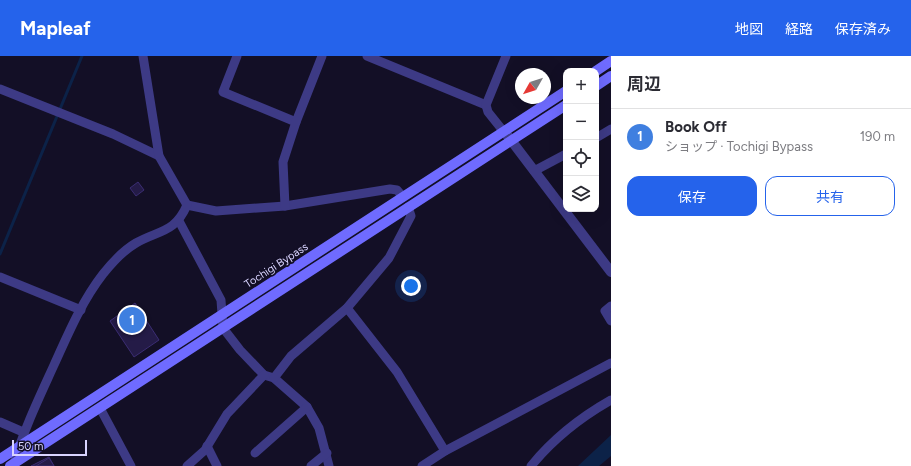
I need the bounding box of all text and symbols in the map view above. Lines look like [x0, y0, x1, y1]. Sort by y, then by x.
text: Mapleaf [20, 17, 91, 40]
text: 地図 [735, 21, 763, 38]
text: 経路 [785, 21, 813, 38]
text: 保存済み [835, 21, 891, 38]
north arrow [515, 68, 551, 104]
map controls [563, 68, 599, 212]
button: + [563, 68, 599, 104]
text: 周辺 [627, 74, 661, 94]
button: − [563, 104, 599, 140]
text: Book Off [665, 118, 727, 136]
text: 1 [637, 129, 643, 144]
text: 190 m [860, 129, 895, 144]
text: ショップ · Tochigi Bypass [665, 139, 813, 154]
button: locate [563, 140, 599, 176]
button: layers [563, 176, 599, 212]
button: 保存 [627, 176, 757, 216]
button: 共有 [765, 176, 895, 216]
street label: Tochigi Bypass [242, 240, 310, 291]
your location [401, 276, 421, 296]
pin: 1 [119, 305, 145, 335]
scale bar [12, 438, 87, 457]
text: 50 m [18, 440, 43, 453]

